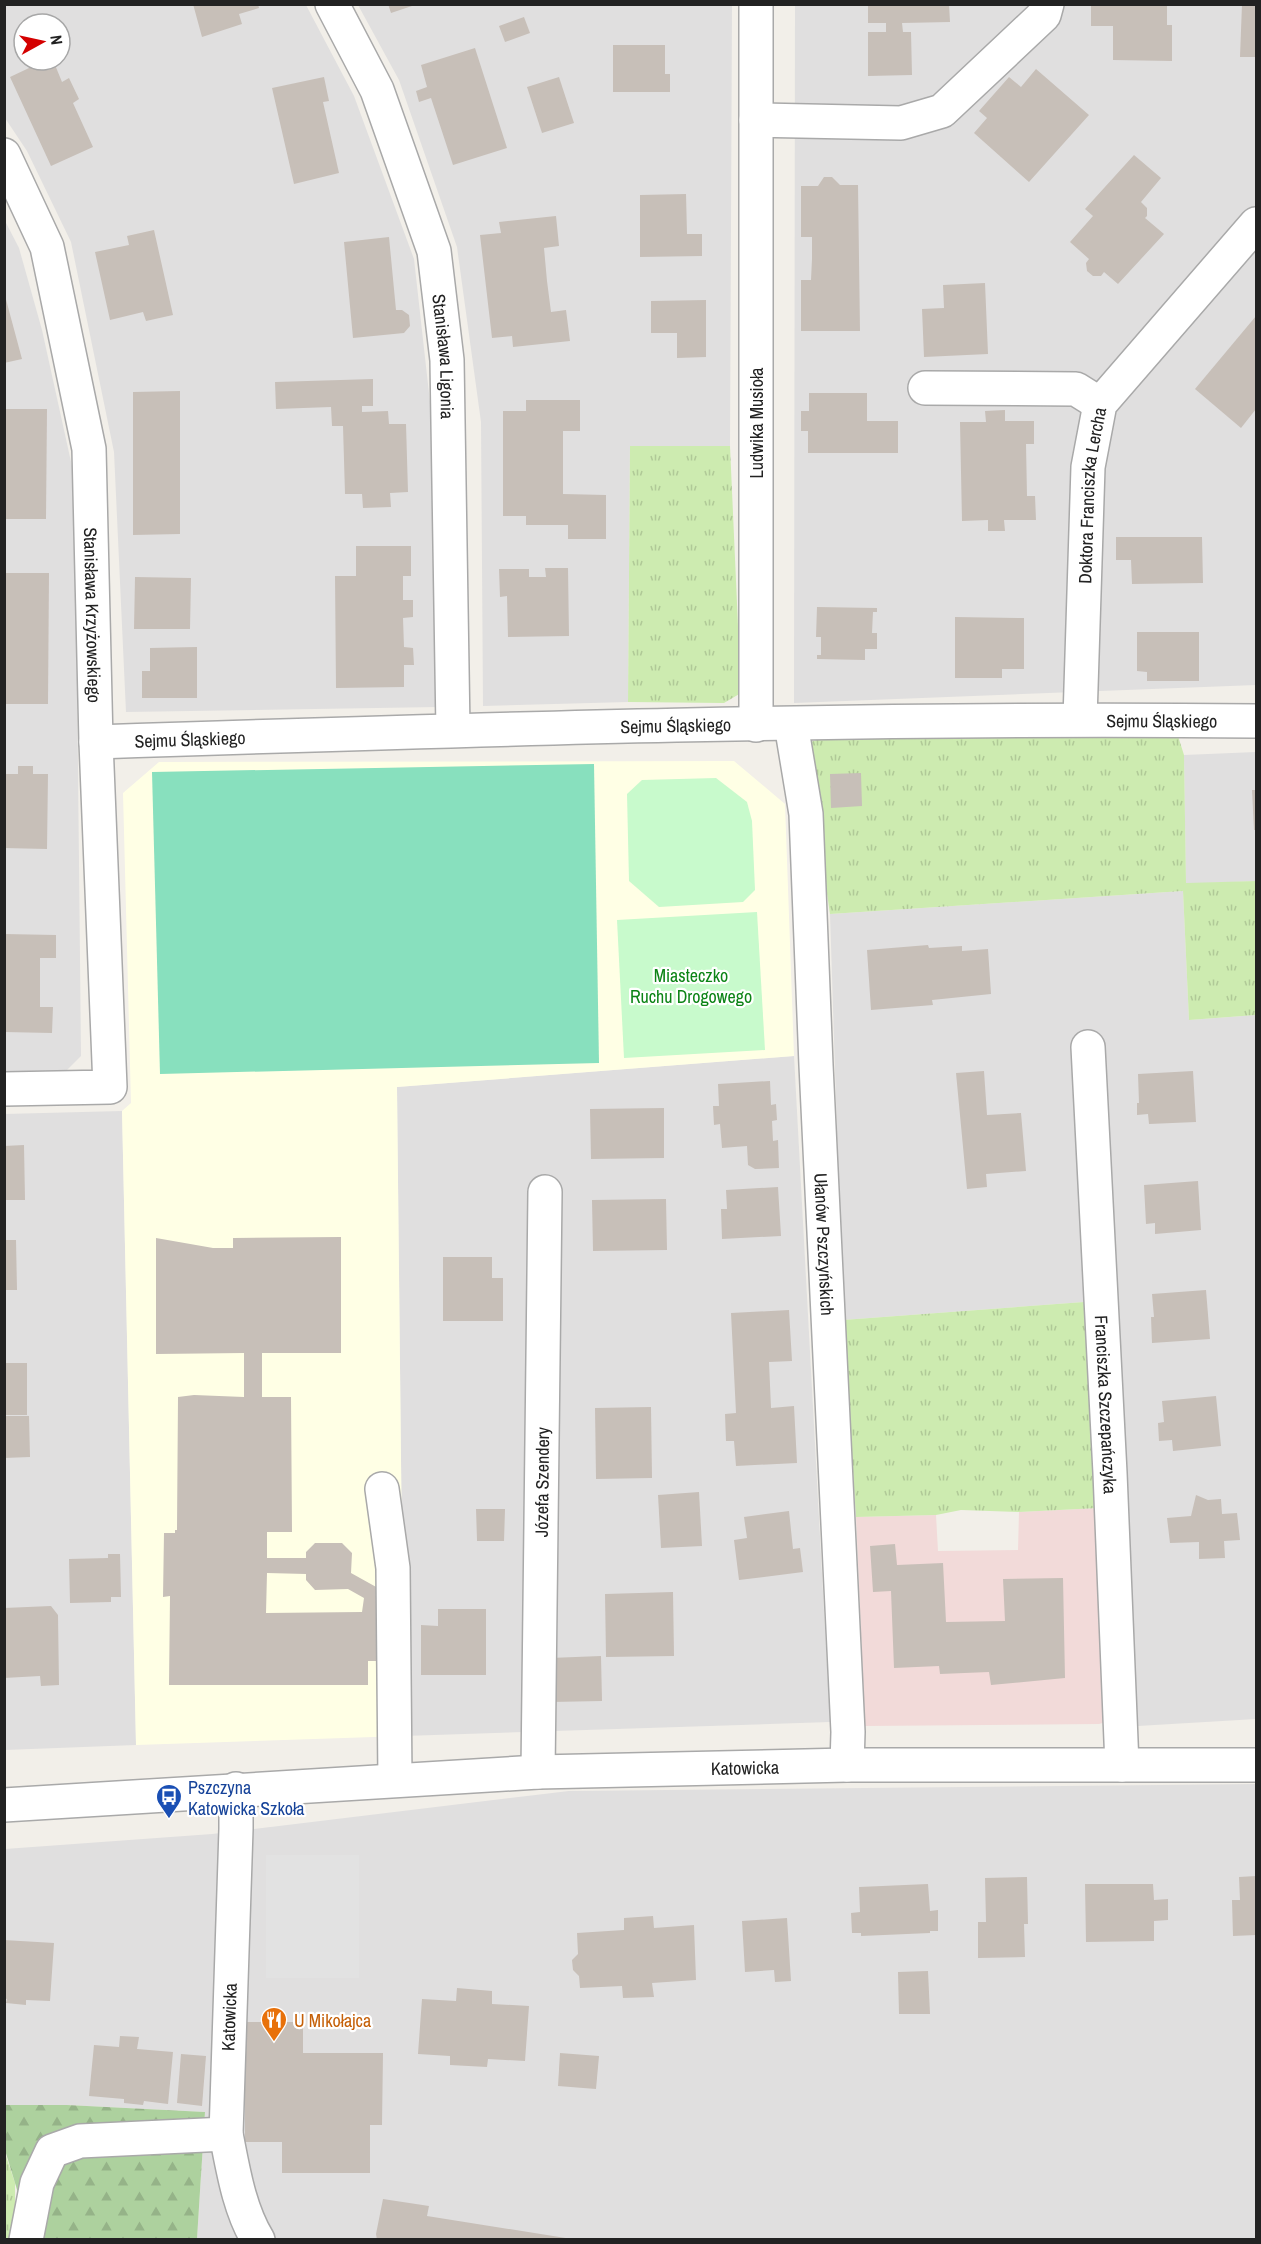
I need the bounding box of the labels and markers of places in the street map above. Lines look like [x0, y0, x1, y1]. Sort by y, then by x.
place label: Pszczyna Katowicka Szkoła [188, 1775, 305, 1821]
bus stop icon: Pszczyna Katowicka Szkoła [154, 1782, 184, 1820]
restaurant icon: U Mikołajca [259, 2005, 289, 2043]
place label: U Mikołajca [294, 2008, 371, 2033]

